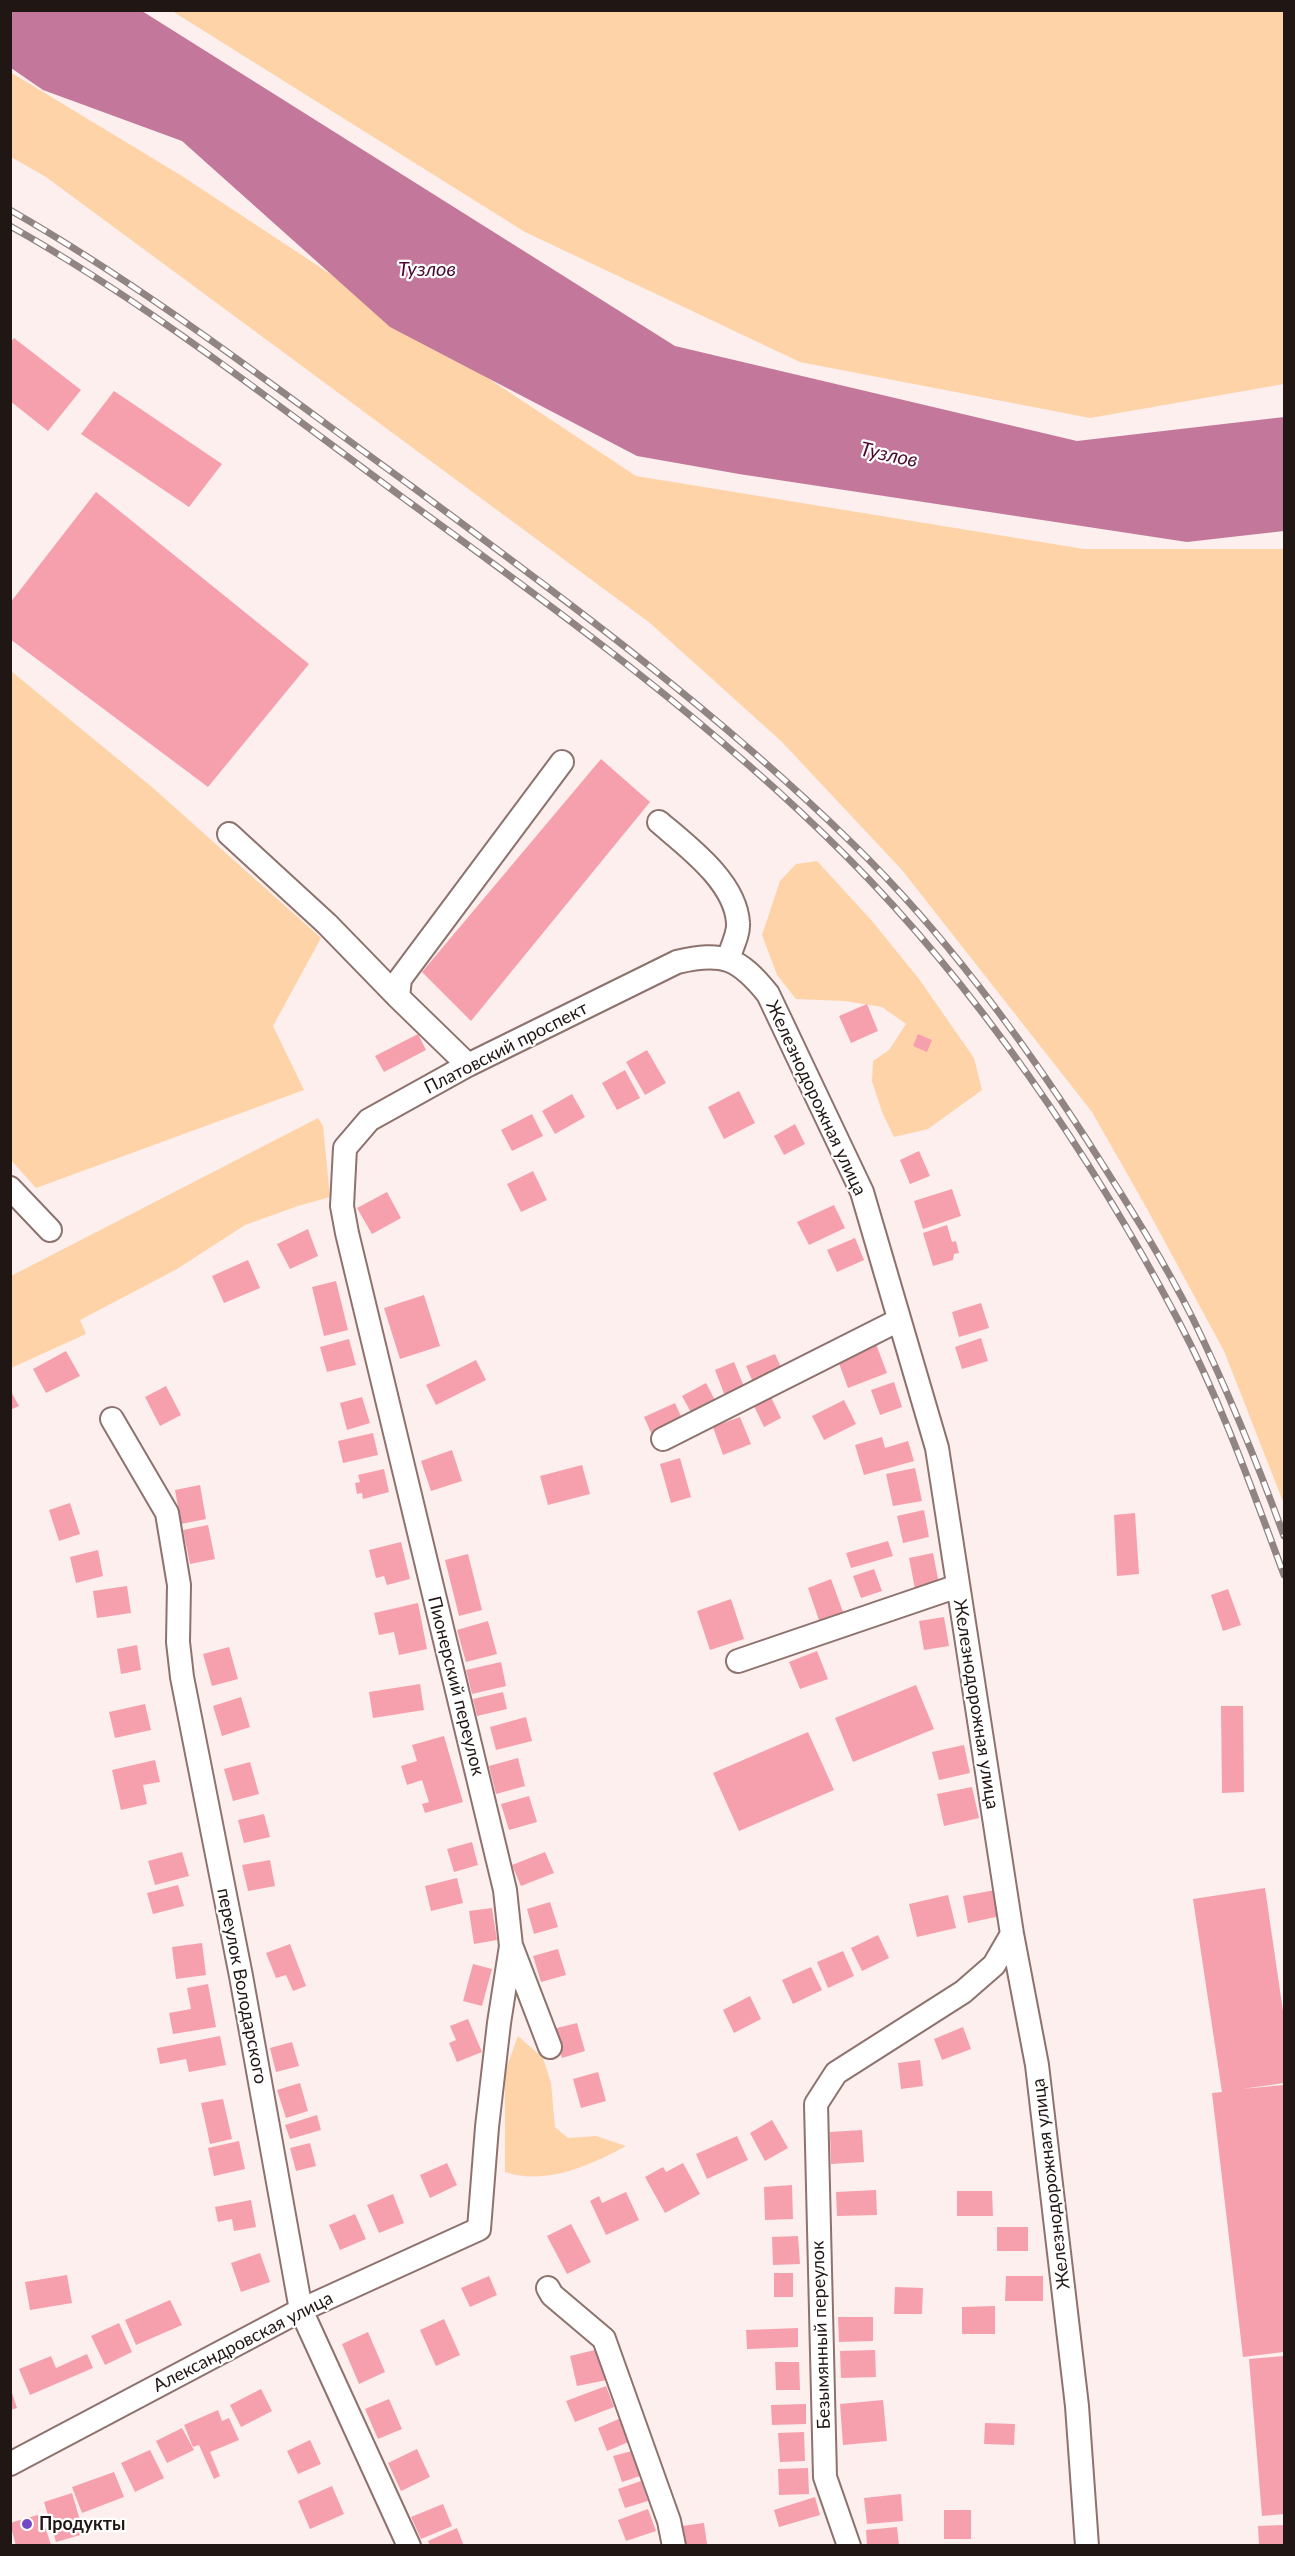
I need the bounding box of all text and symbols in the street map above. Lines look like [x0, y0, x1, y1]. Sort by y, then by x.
water label: Тузлов [398, 258, 456, 282]
water label: Тузлов [858, 437, 920, 473]
street label: Платовский проспект [421, 997, 591, 1099]
street label: Железнодорожная улица [761, 997, 871, 1199]
street label: Пионерский переулок [423, 1594, 489, 1778]
street label: Железнодорожная улица [949, 1597, 1003, 1811]
street label: переулок Володарского [212, 1886, 272, 2086]
street label: Железнодорожная улица [1027, 2077, 1075, 2291]
street label: Безымянный переулок [807, 2240, 835, 2430]
street label: Александровская улица [150, 2287, 336, 2397]
place label: Продукты [39, 2513, 125, 2535]
marker: Продукты [20, 2517, 34, 2531]

